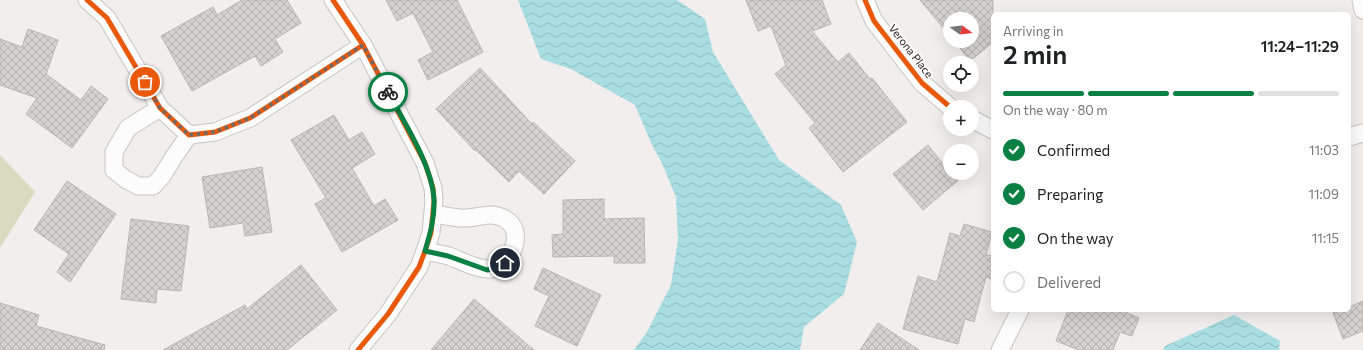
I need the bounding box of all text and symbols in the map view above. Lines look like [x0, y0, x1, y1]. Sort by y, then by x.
north arrow [943, 12, 979, 48]
map controls [943, 12, 979, 180]
street label: Verona Place [887, 21, 936, 80]
text: Arriving in [1003, 23, 1063, 39]
text: 11:24–11:29 [1261, 37, 1339, 55]
text: 2 min [1003, 38, 1067, 69]
button: locate [943, 56, 979, 92]
pin [128, 65, 162, 99]
icon: bag [134, 71, 156, 93]
courier [368, 72, 408, 112]
icon: bike [377, 81, 399, 103]
button: + [943, 100, 979, 136]
text: On the way · 80 m [1003, 102, 1108, 118]
icon: check [1003, 139, 1025, 161]
text: Confirmed [1037, 141, 1110, 159]
text: 11:03 [1309, 142, 1339, 158]
button: − [943, 144, 979, 180]
icon: check [1003, 183, 1025, 205]
text: Preparing [1037, 185, 1103, 203]
text: 11:09 [1308, 186, 1339, 202]
icon: check [1003, 227, 1025, 249]
text: On the way [1037, 229, 1114, 247]
text: 11:15 [1312, 230, 1339, 246]
pin [488, 246, 522, 280]
icon: home [494, 252, 516, 274]
text: Delivered [1037, 273, 1101, 291]

